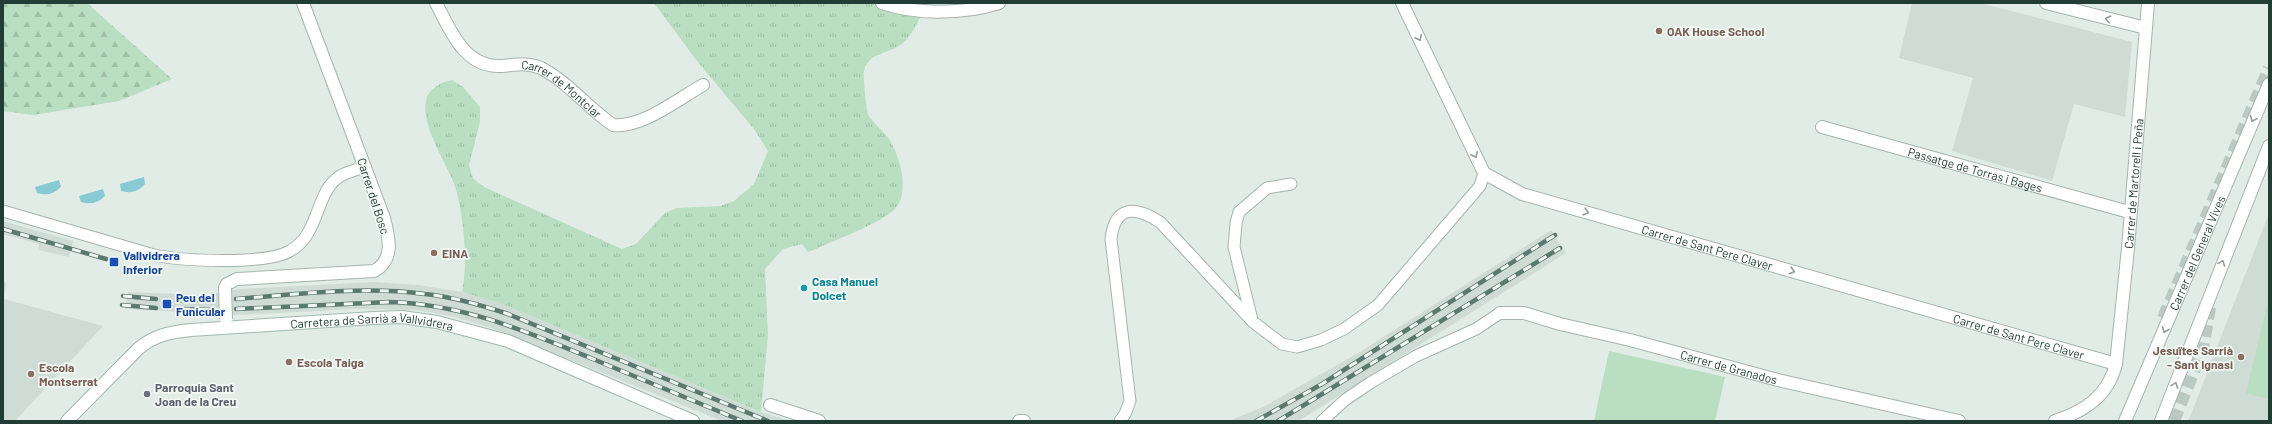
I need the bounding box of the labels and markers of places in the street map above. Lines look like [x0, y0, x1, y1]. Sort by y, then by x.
place label: OAK House School [1667, 24, 1764, 38]
marker: OAK House School [1654, 26, 1664, 36]
place label: EINA [442, 246, 468, 260]
place label: Vallvidrera Inferior [123, 248, 180, 276]
marker: EINA [429, 248, 439, 258]
marker: Vallvidrera Inferior [108, 256, 120, 268]
place label: Casa Manuel Dolcet [812, 274, 878, 302]
marker: Casa Manuel Dolcet [799, 283, 809, 293]
place label: Peu del Funicular [176, 290, 226, 318]
marker: Peu del Funicular [161, 298, 173, 310]
place label: Jesuïtes Sarrià - Sant Ignasi [2153, 343, 2233, 371]
marker: Jesuïtes Sarrià - Sant Ignasi [2236, 352, 2246, 362]
place label: Escola Taiga [297, 355, 364, 369]
marker: Escola Taiga [284, 357, 294, 367]
place label: Escola Montserrat [39, 360, 98, 388]
marker: Escola Montserrat [26, 369, 36, 379]
place label: Parroquia Sant Joan de la Creu [155, 380, 236, 408]
marker: Parroquia Sant Joan de la Creu [142, 389, 152, 399]

